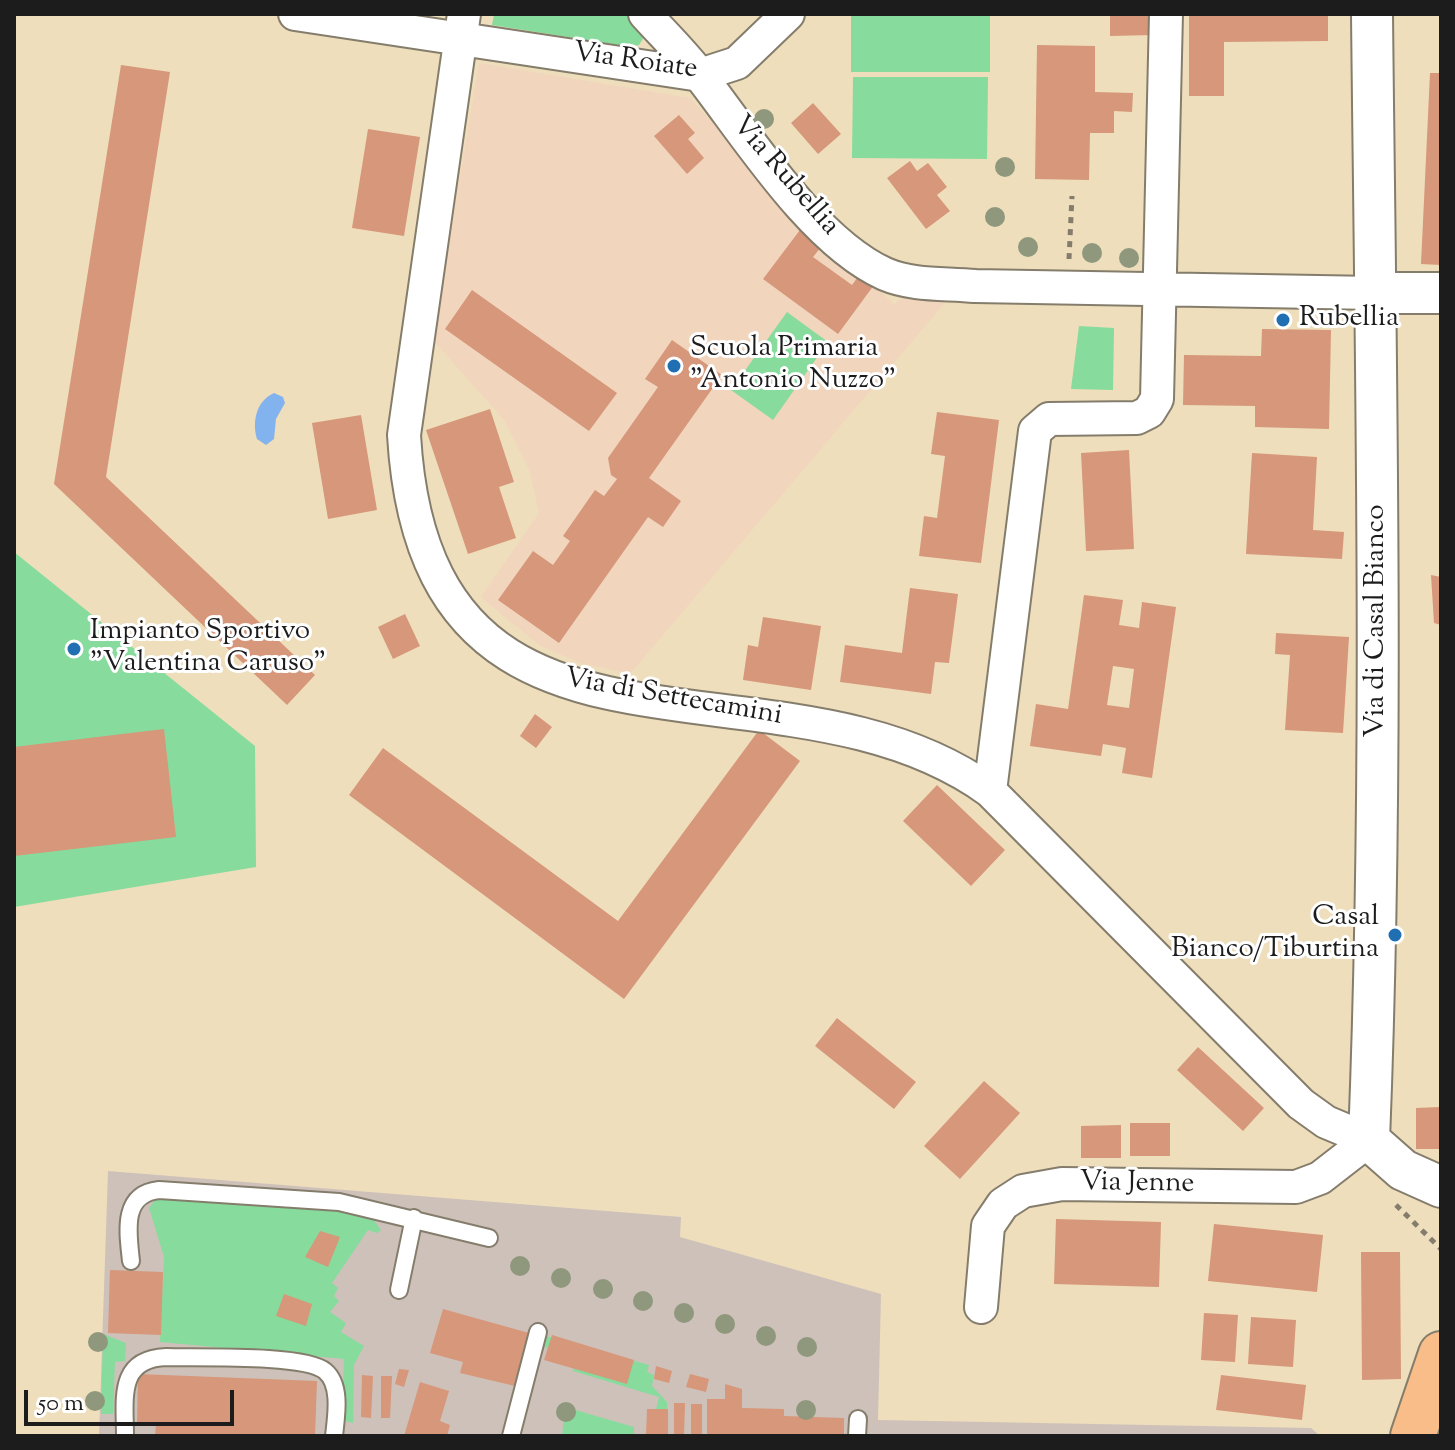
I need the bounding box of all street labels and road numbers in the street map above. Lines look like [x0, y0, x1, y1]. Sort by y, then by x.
street label: Via Roiate [570, 38, 700, 88]
street label: Via Rubellia [723, 110, 845, 244]
street label: Via di Casal Bianco [1361, 504, 1395, 738]
street label: Via di Settecamini [562, 663, 784, 735]
street label: Via Jenne [1079, 1167, 1195, 1203]

